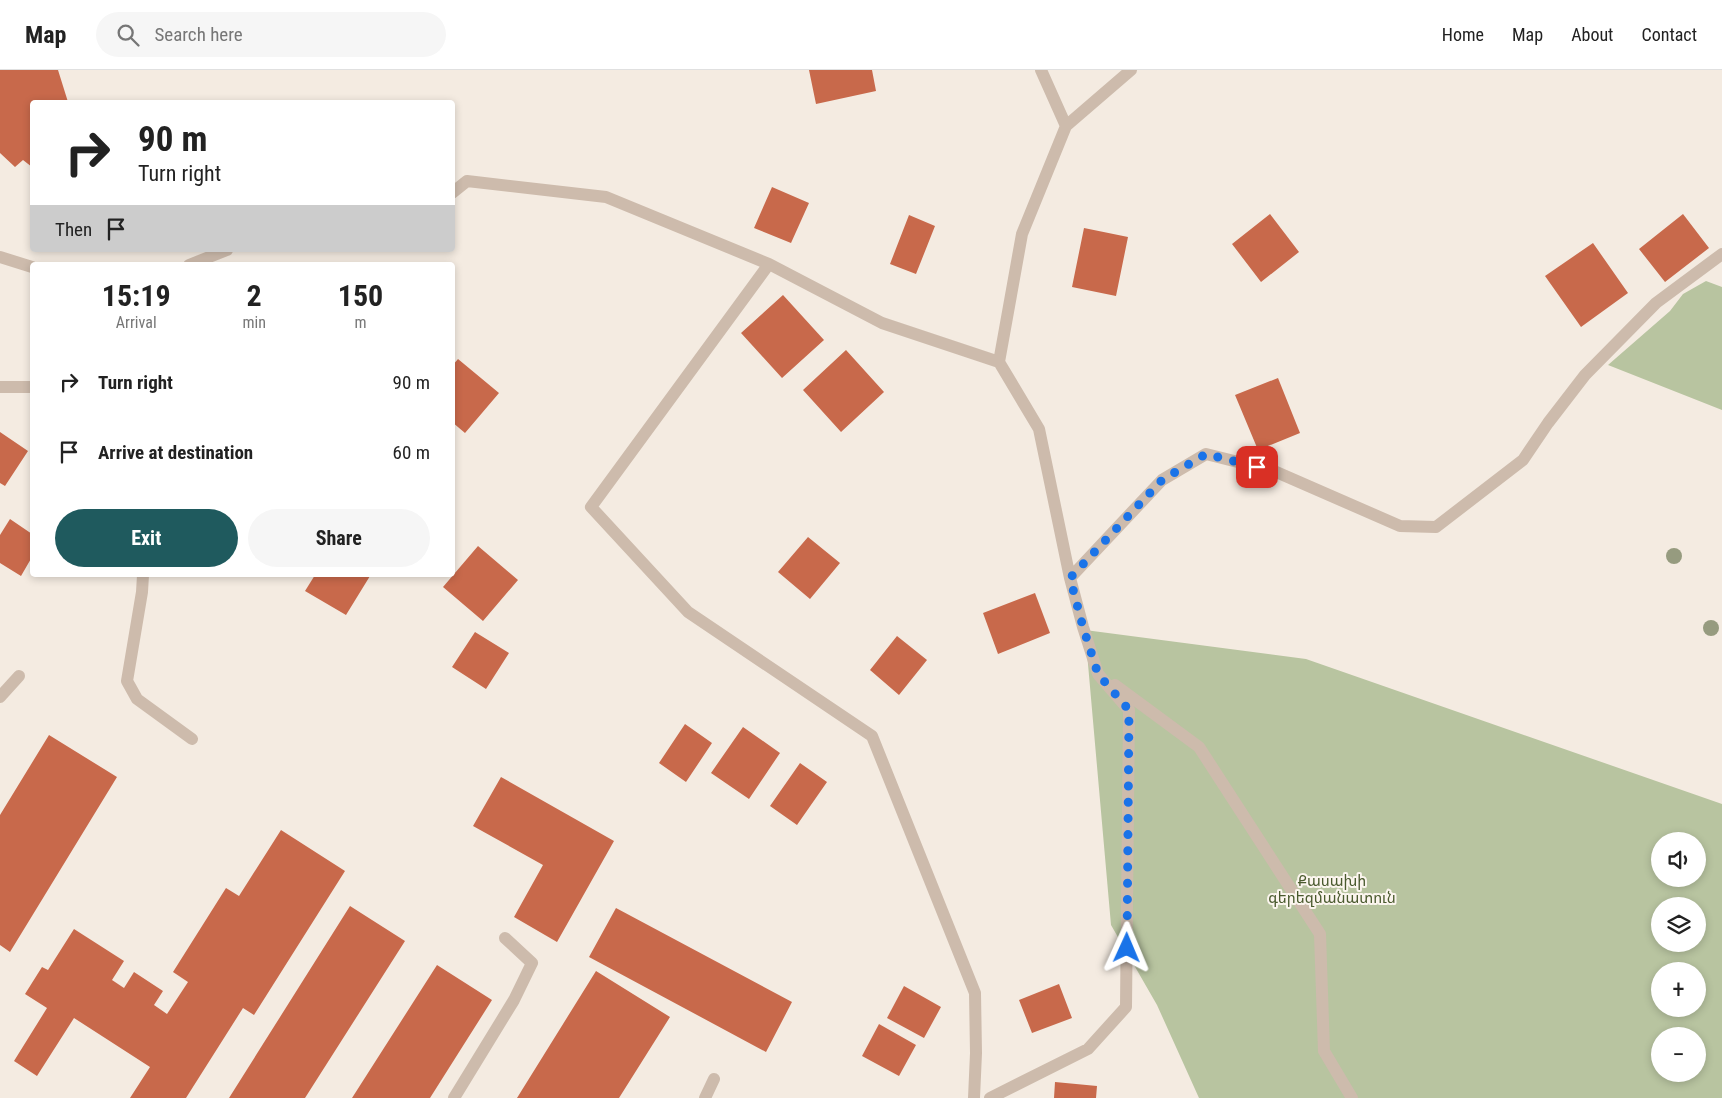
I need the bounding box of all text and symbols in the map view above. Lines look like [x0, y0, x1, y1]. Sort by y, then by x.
search box [96, 12, 446, 57]
text: Map [25, 21, 66, 49]
icon: search [114, 21, 142, 49]
text: Search here [154, 23, 243, 46]
text: Home [1442, 24, 1484, 45]
text: Map [1512, 24, 1543, 45]
text: About [1571, 24, 1613, 45]
text: Contact [1641, 24, 1697, 45]
text: 90 m [138, 119, 207, 160]
icon: right [55, 120, 120, 185]
text: Turn right [138, 161, 221, 186]
icon: arrive [102, 215, 130, 243]
text: Then [55, 218, 92, 241]
text: 15:19 [102, 278, 171, 313]
text: 2 [247, 278, 262, 313]
text: 150 [338, 278, 383, 313]
text: Arrival [116, 313, 157, 332]
text: min [242, 313, 266, 332]
text: m [354, 313, 366, 332]
icon: right [55, 368, 83, 396]
text: Turn right [98, 371, 173, 394]
text: 90 m [393, 371, 430, 394]
icon: arrive [55, 438, 83, 466]
text: Arrive at destination [98, 441, 253, 464]
text: 60 m [393, 441, 430, 464]
pin [1236, 446, 1278, 488]
icon: arrive [1243, 453, 1271, 481]
button: Exit [55, 509, 238, 567]
button: Share [248, 509, 430, 567]
map controls [1651, 832, 1706, 1082]
button: sound [1651, 832, 1706, 887]
park label: Քասախի գերեզմանատուն [1268, 872, 1396, 907]
button: layers [1651, 897, 1706, 952]
position arrow [1100, 921, 1152, 973]
button: + [1651, 962, 1706, 1017]
button: − [1651, 1027, 1706, 1082]

